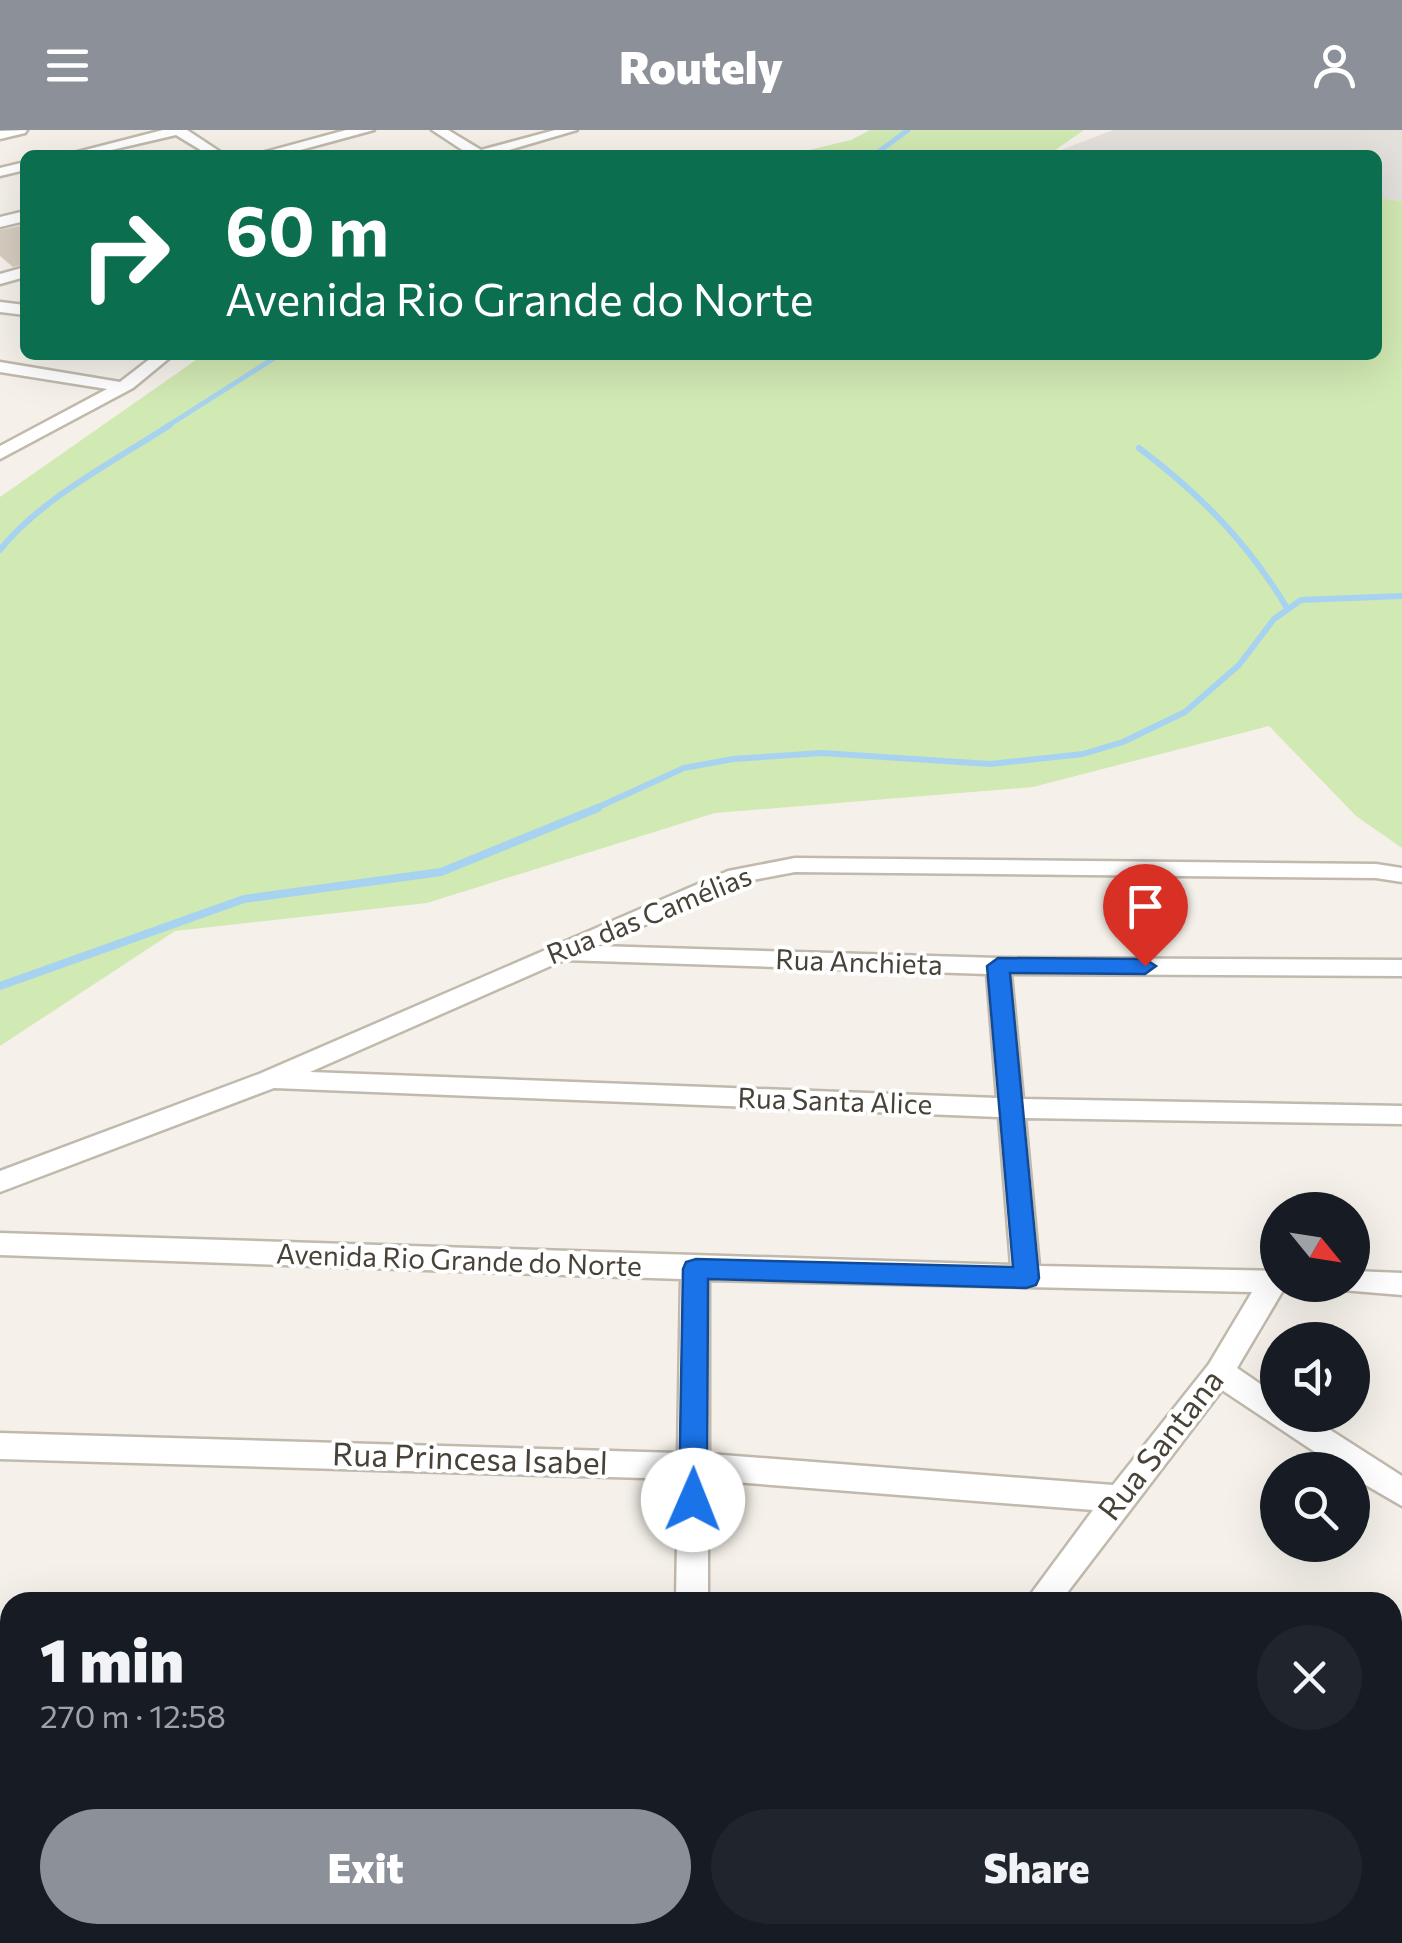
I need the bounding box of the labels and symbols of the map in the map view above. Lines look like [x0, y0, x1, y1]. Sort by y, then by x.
street label: Rua das Camélias [541, 857, 756, 971]
pin [1103, 864, 1188, 967]
street label: Rua Anchieta [775, 941, 943, 981]
street label: Rua Santa Alice [737, 1080, 933, 1120]
north arrow [1260, 1192, 1370, 1302]
street label: Avenida Rio Grande do Norte [275, 1236, 643, 1282]
street label: Rua Santana [1088, 1360, 1231, 1527]
street label: Rua Princesa Isabel [332, 1432, 609, 1482]
position arrow [641, 1448, 745, 1552]

